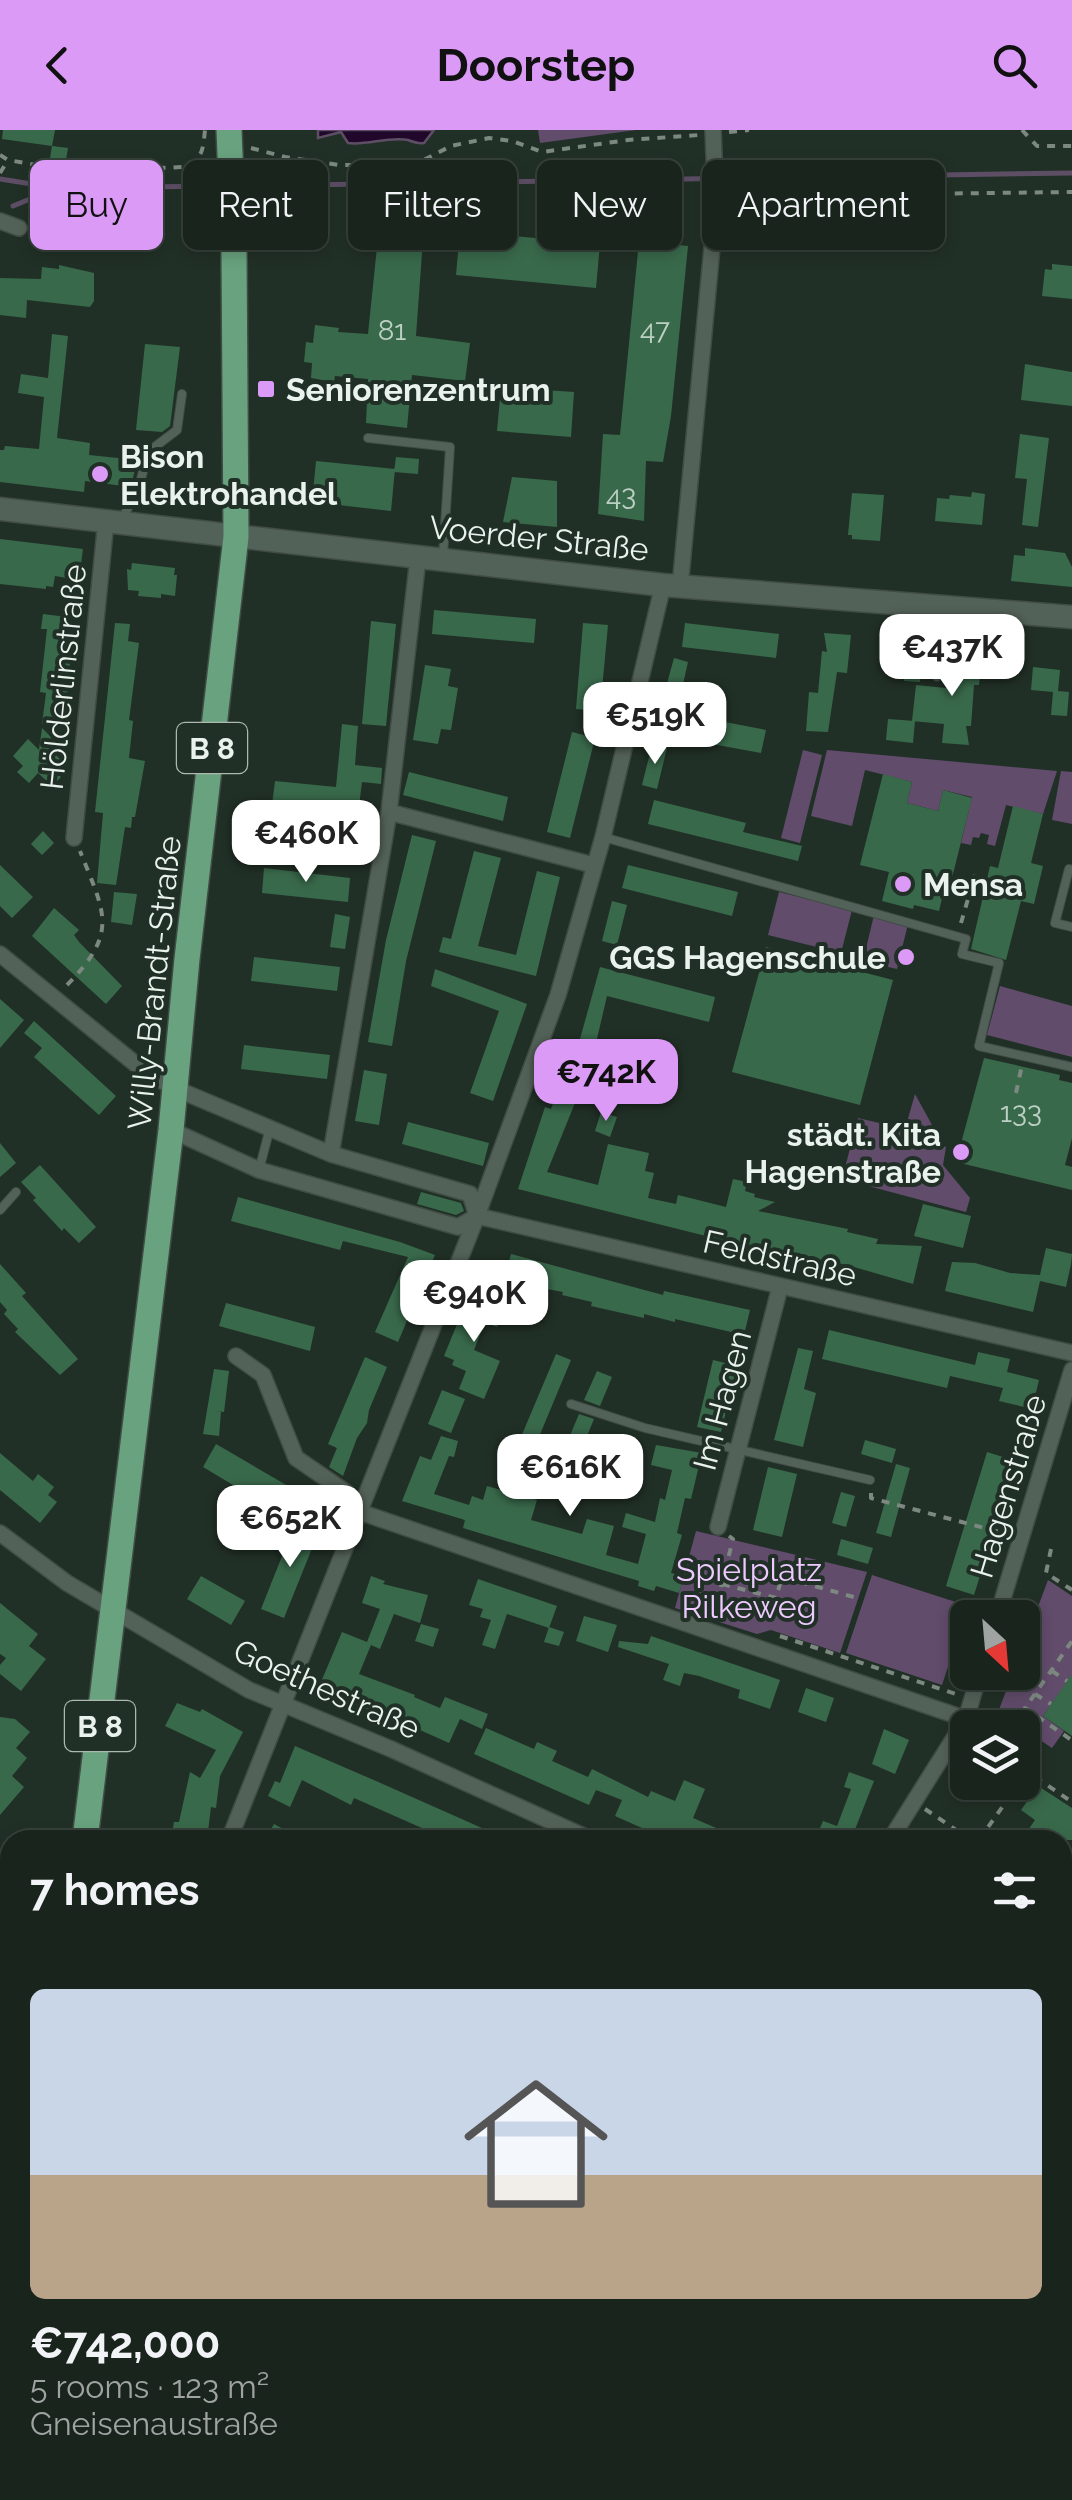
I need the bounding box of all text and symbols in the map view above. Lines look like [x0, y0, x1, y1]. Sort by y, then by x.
icon: back [30, 38, 85, 93]
icon: search [987, 38, 1042, 93]
text: Doorstep [437, 39, 635, 92]
chip: Buy [30, 160, 163, 250]
chip: Rent [183, 160, 328, 250]
chip: Filters [348, 160, 517, 250]
chip: New [537, 160, 682, 250]
chip: Apartment [702, 160, 945, 250]
house number: 47 [640, 313, 670, 346]
house number: 81 [378, 314, 406, 347]
place label: Seniorenzentrum [286, 371, 550, 408]
marker: Seniorenzentrum [255, 378, 277, 400]
place label: Bison Elektrohandel [120, 438, 338, 512]
marker: Bison Elektrohandel [89, 463, 111, 485]
house number: 43 [606, 479, 636, 512]
street label: Voerder Straße [427, 508, 651, 568]
street label: Hölderlinstraße [33, 562, 93, 792]
pin: €437K [882, 614, 1022, 699]
text: €437K [901, 628, 1003, 665]
pin: €519K [585, 682, 725, 767]
text: €519K [605, 696, 705, 733]
road number: B 8 [177, 723, 247, 773]
pin: €460K [236, 800, 376, 885]
text: €460K [254, 814, 358, 851]
street label: Willy-Brandt-Straße [120, 834, 188, 1132]
place label: Mensa [923, 866, 1023, 903]
marker: Mensa [892, 873, 914, 895]
place label: GGS Hagenschule [609, 939, 886, 976]
marker: GGS Hagenschule [895, 946, 917, 968]
pin: €742K [536, 1039, 676, 1124]
text: €742K [556, 1053, 656, 1090]
house number: 133 [1000, 1096, 1042, 1129]
place label: städt. Kita Hagenstraße [745, 1116, 941, 1190]
marker: städt. Kita Hagenstraße [950, 1141, 972, 1163]
street label: Feldstraße [700, 1222, 860, 1294]
pin: €940K [404, 1260, 544, 1345]
text: €940K [422, 1274, 526, 1311]
street label: Im Hagen [686, 1326, 758, 1474]
street label: Hagenstraße [963, 1390, 1053, 1582]
pin: €616K [500, 1434, 640, 1519]
text: €616K [519, 1448, 621, 1485]
pin: €652K [220, 1485, 360, 1570]
text: €652K [239, 1499, 341, 1536]
park label: Spielplatz Rilkeweg [676, 1551, 822, 1625]
north arrow [950, 1600, 1040, 1690]
map controls [950, 1600, 1040, 1800]
street label: Goethestraße [228, 1631, 426, 1747]
road number: B 8 [65, 1701, 135, 1751]
button: layers [950, 1710, 1040, 1800]
icon: filters [987, 1863, 1042, 1918]
text: 7 homes [30, 1866, 199, 1915]
icon: home [446, 2054, 626, 2234]
text: €742,000 [30, 2319, 220, 2368]
text: 5 rooms · 123 m² [30, 2368, 269, 2405]
text: Gneisenaustraße [30, 2405, 278, 2442]

